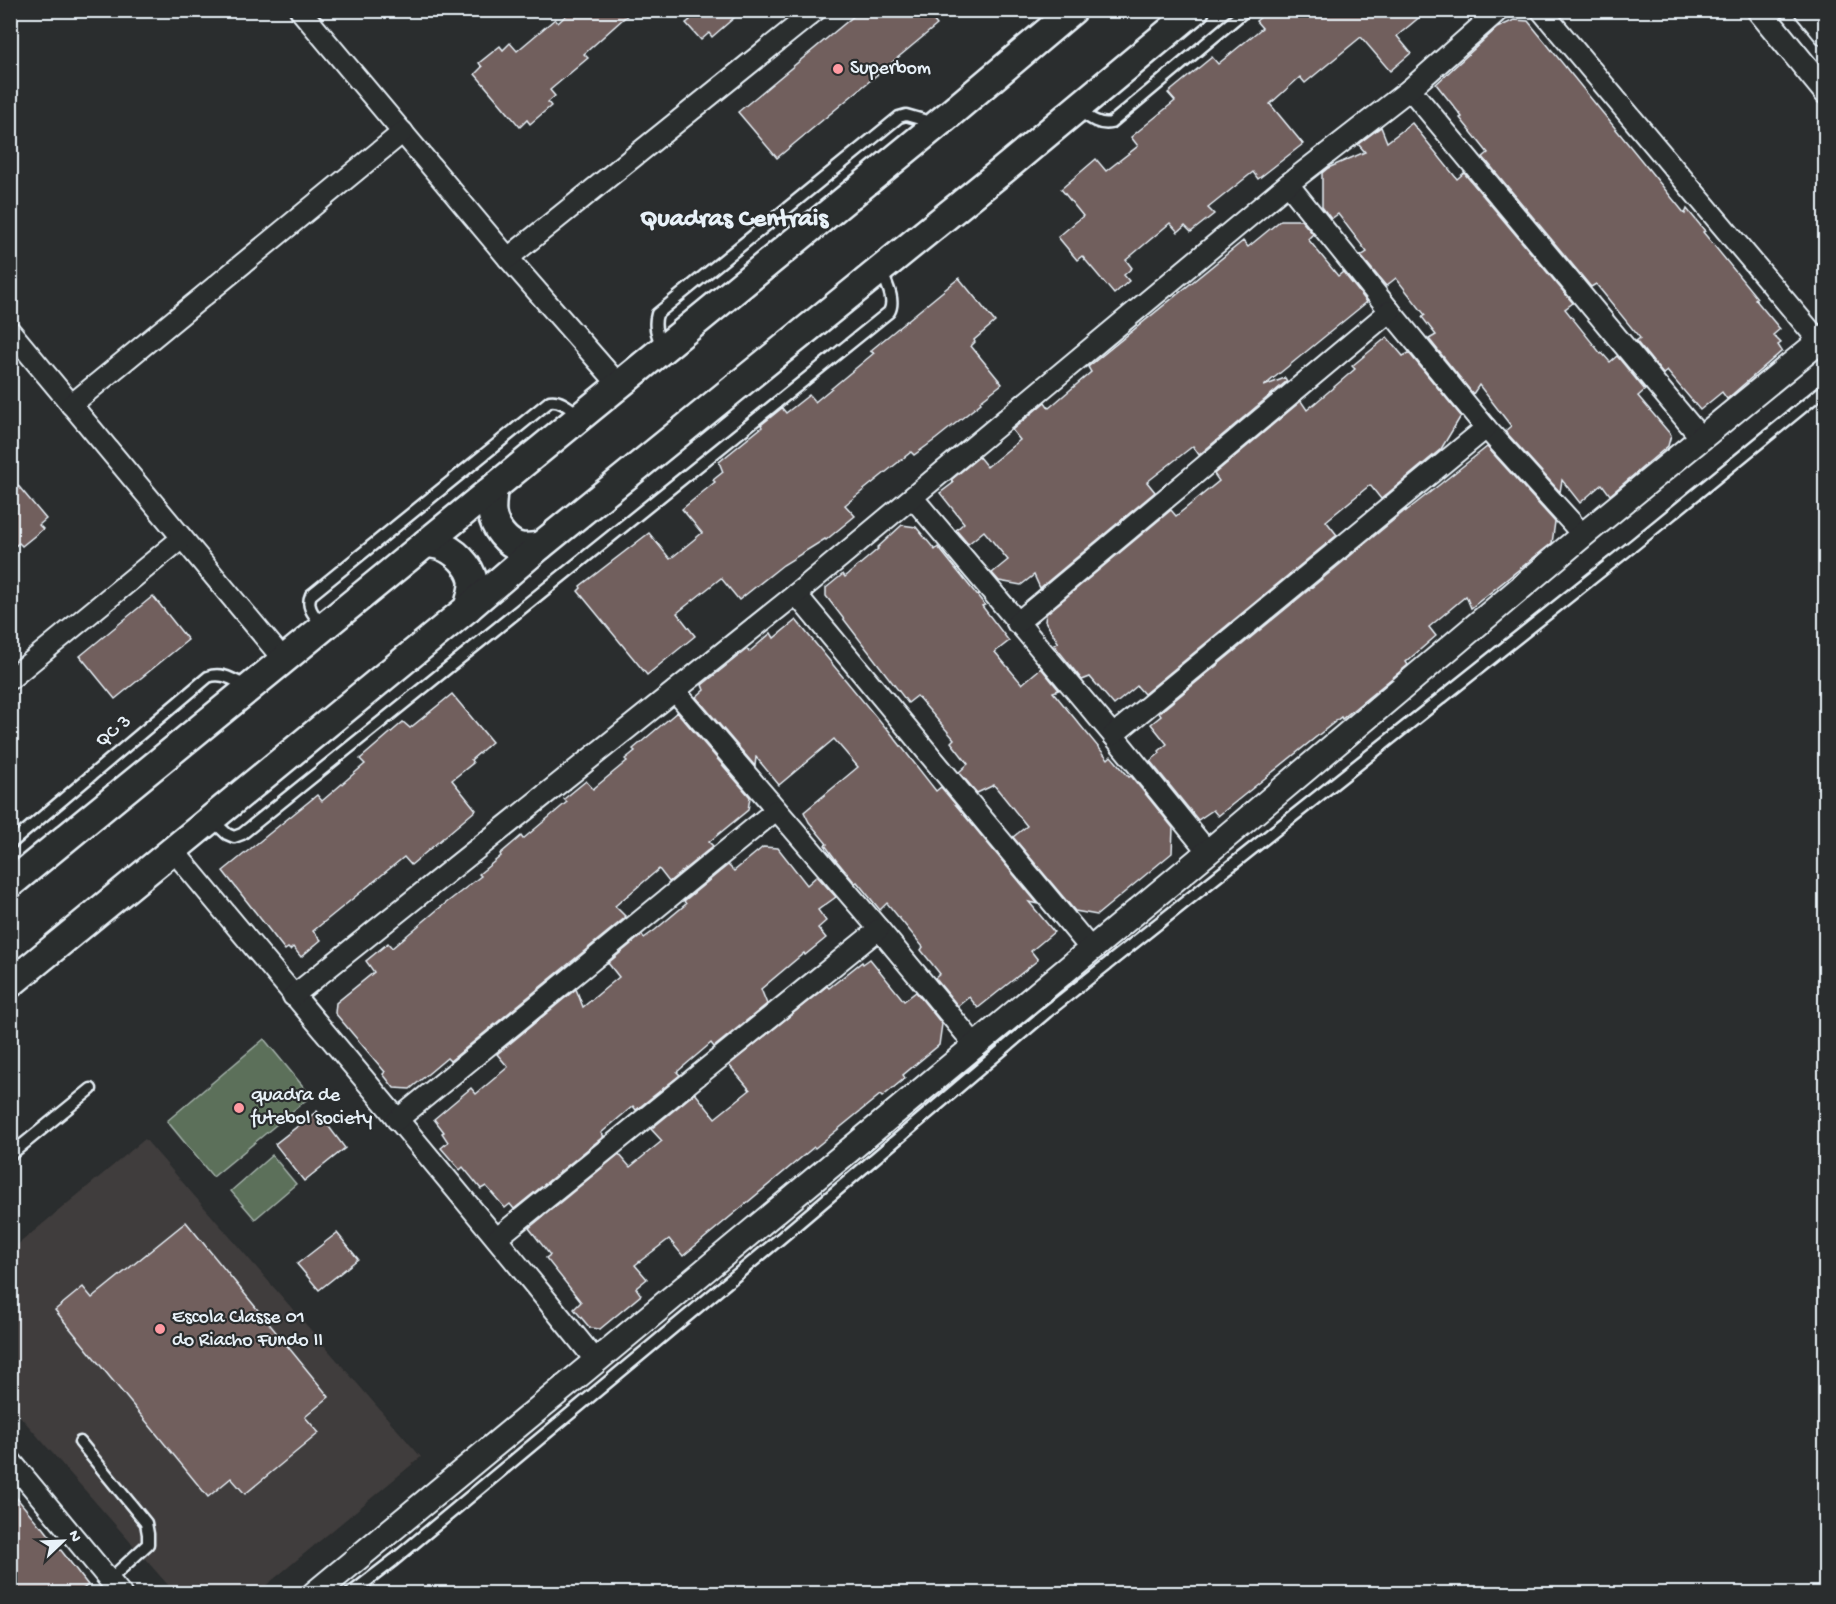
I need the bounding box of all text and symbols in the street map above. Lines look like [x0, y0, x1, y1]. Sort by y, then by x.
place label: Superbom [850, 58, 931, 81]
marker: Superbom [831, 62, 845, 76]
district label: Quadras Centrais [640, 205, 829, 236]
street label: QC 3 [92, 711, 136, 753]
place label: quadra de futebol society [250, 1085, 372, 1131]
marker: quadra de futebol society [232, 1101, 246, 1115]
place label: Escola Classe 01 do Riacho Fundo II [172, 1307, 323, 1353]
marker: Escola Classe 01 do Riacho Fundo II [153, 1322, 167, 1336]
north arrow [33, 1511, 93, 1571]
text: N [63, 1528, 85, 1546]

